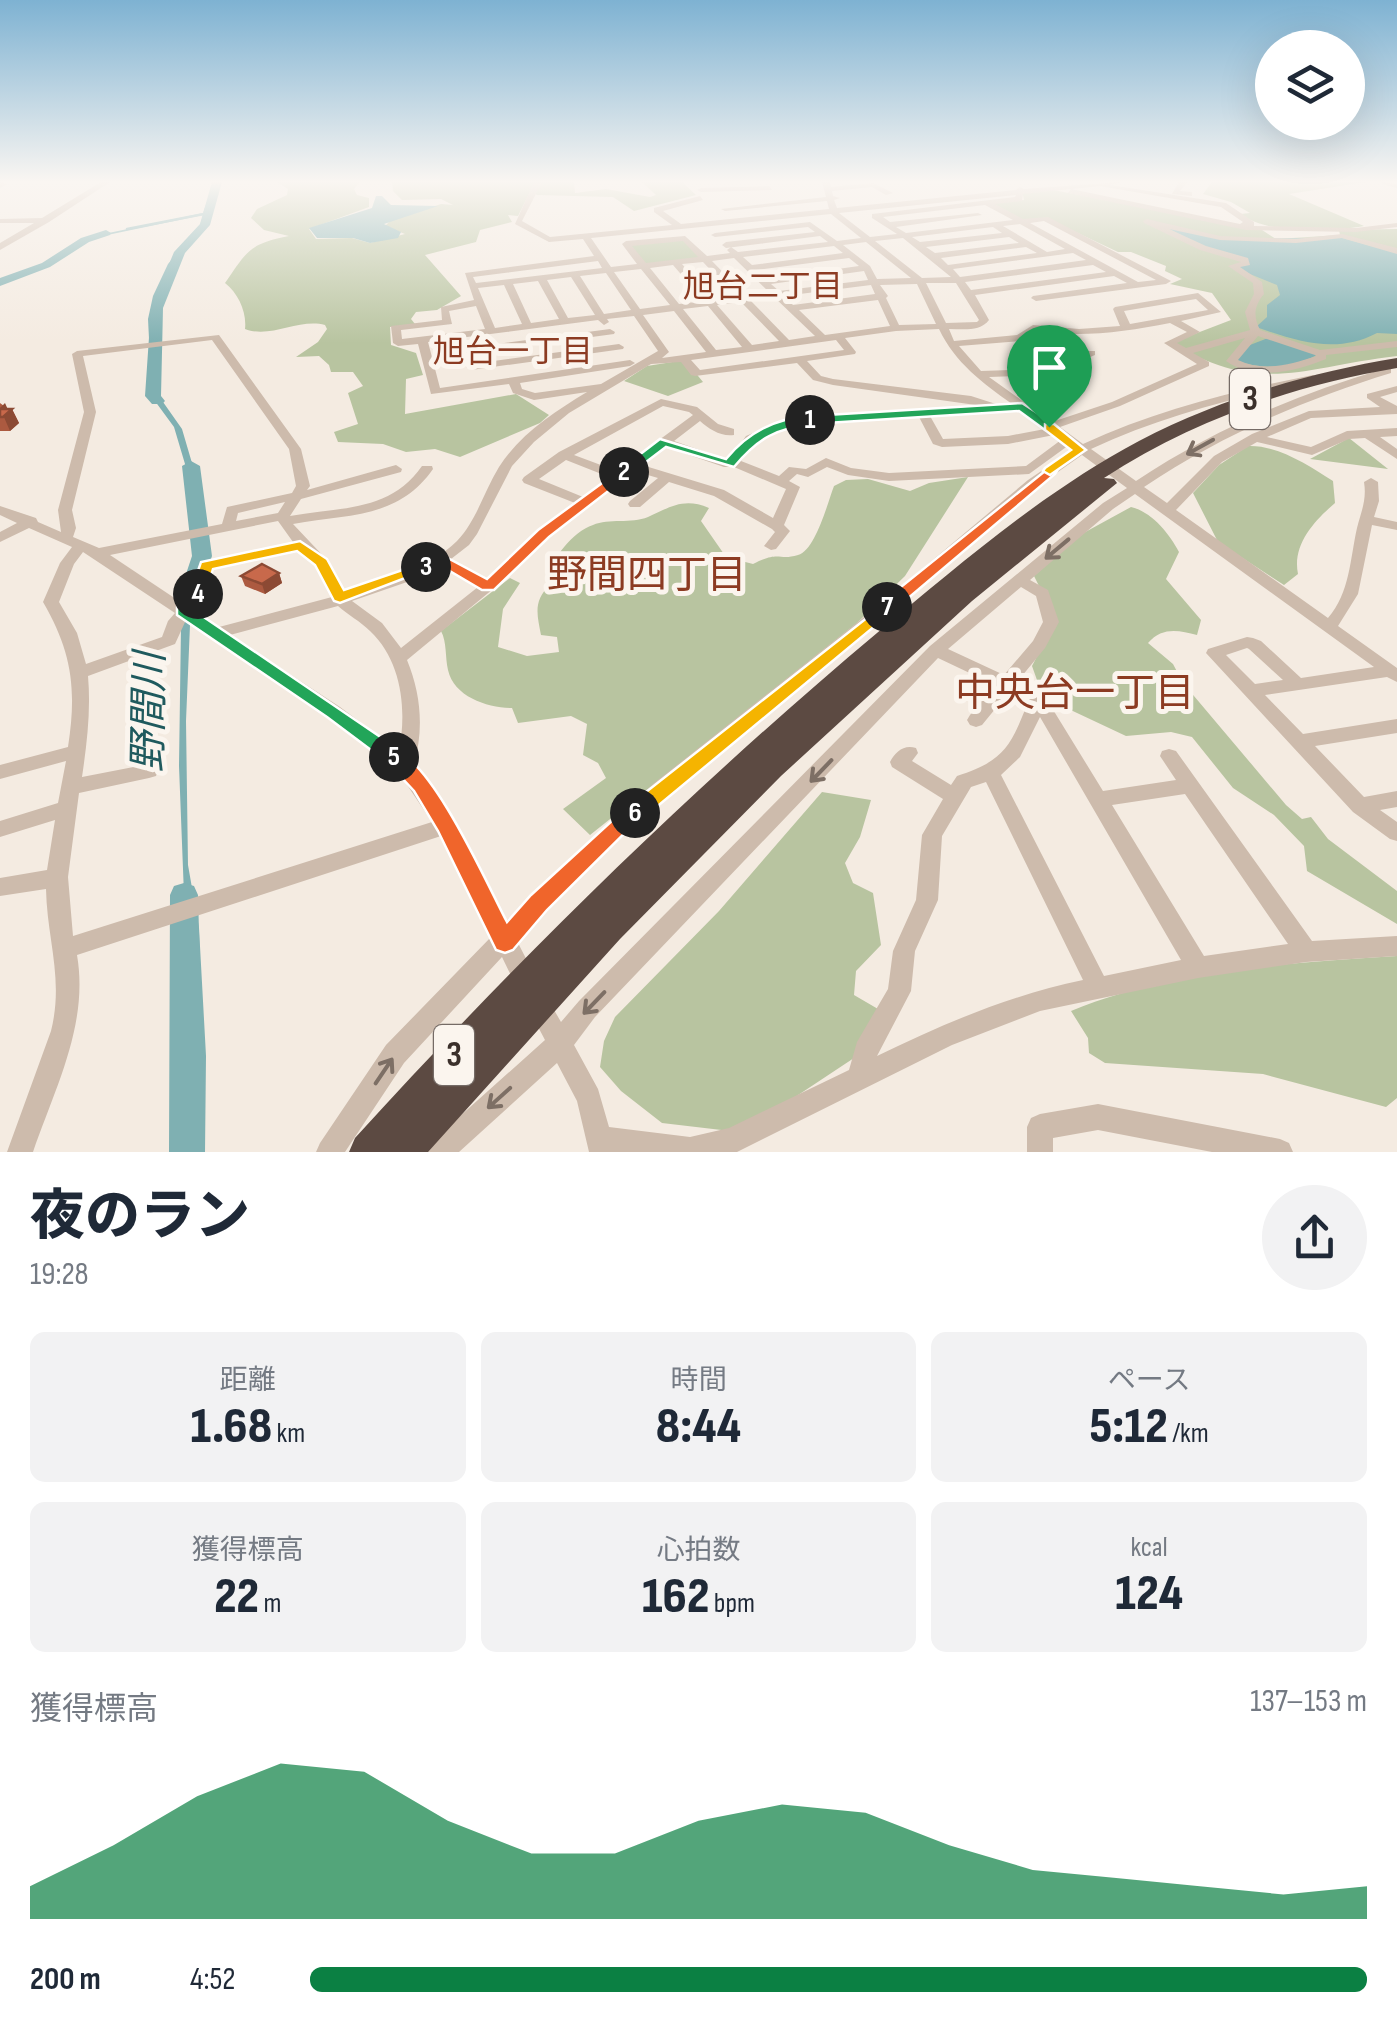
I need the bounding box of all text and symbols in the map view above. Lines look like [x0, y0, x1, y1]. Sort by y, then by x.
map controls [1255, 30, 1365, 140]
button: layers [1255, 30, 1365, 140]
district label: 旭台二丁目 [683, 268, 843, 307]
pin [1007, 325, 1092, 428]
district label: 旭台一丁目 [433, 333, 593, 372]
icon: arrive [1022, 340, 1077, 395]
road number: 3 [1230, 369, 1270, 429]
pin: 1 [785, 395, 835, 445]
text: 1 [805, 403, 815, 436]
one-way arrow [1186, 438, 1215, 458]
pin: 2 [599, 447, 649, 497]
text: 2 [618, 455, 630, 488]
one-way arrow [1045, 537, 1071, 559]
pin: 3 [401, 542, 451, 592]
text: 3 [420, 550, 432, 583]
district label: 野間四丁目 [547, 552, 747, 600]
pin: 4 [173, 569, 223, 619]
text: 4 [191, 577, 205, 610]
pin: 7 [862, 582, 912, 632]
text: 7 [881, 590, 893, 623]
water label: 野間川 [125, 648, 175, 772]
district label: 中央台一丁目 [955, 670, 1195, 718]
pin: 5 [369, 732, 419, 782]
text: 5 [388, 740, 400, 773]
one-way arrow [809, 758, 833, 782]
pin: 6 [610, 788, 660, 838]
text: 6 [628, 796, 642, 829]
one-way arrow [582, 991, 606, 1015]
road number: 3 [434, 1025, 474, 1085]
one-way arrow [373, 1057, 394, 1086]
one-way arrow [487, 1086, 512, 1109]
text: 夜のラン [30, 1184, 250, 1251]
button: share [1262, 1185, 1367, 1290]
text: 19:28 [30, 1255, 89, 1294]
text: 距離 [220, 1364, 276, 1397]
text: 時間 [670, 1364, 727, 1397]
text: ペース [1108, 1364, 1190, 1397]
text: 1.68 [190, 1397, 272, 1457]
text: 8:44 [656, 1397, 741, 1457]
text: 5:12 [1090, 1397, 1168, 1457]
text: km [272, 1417, 305, 1450]
text: /km [1168, 1417, 1209, 1450]
text: kcal [1131, 1531, 1168, 1564]
text: 獲得標高 [192, 1534, 304, 1567]
text: 心拍数 [656, 1534, 741, 1567]
text: 124 [1115, 1564, 1183, 1624]
text: 22 [214, 1567, 259, 1627]
text: 162 [642, 1567, 709, 1627]
text: m [259, 1587, 282, 1620]
text: bpm [709, 1587, 755, 1620]
text: 137–153 m [1250, 1682, 1367, 1721]
text: 獲得標高 [30, 1690, 158, 1729]
text: 200 m [30, 1960, 101, 1999]
text: 4:52 [190, 1960, 235, 1999]

